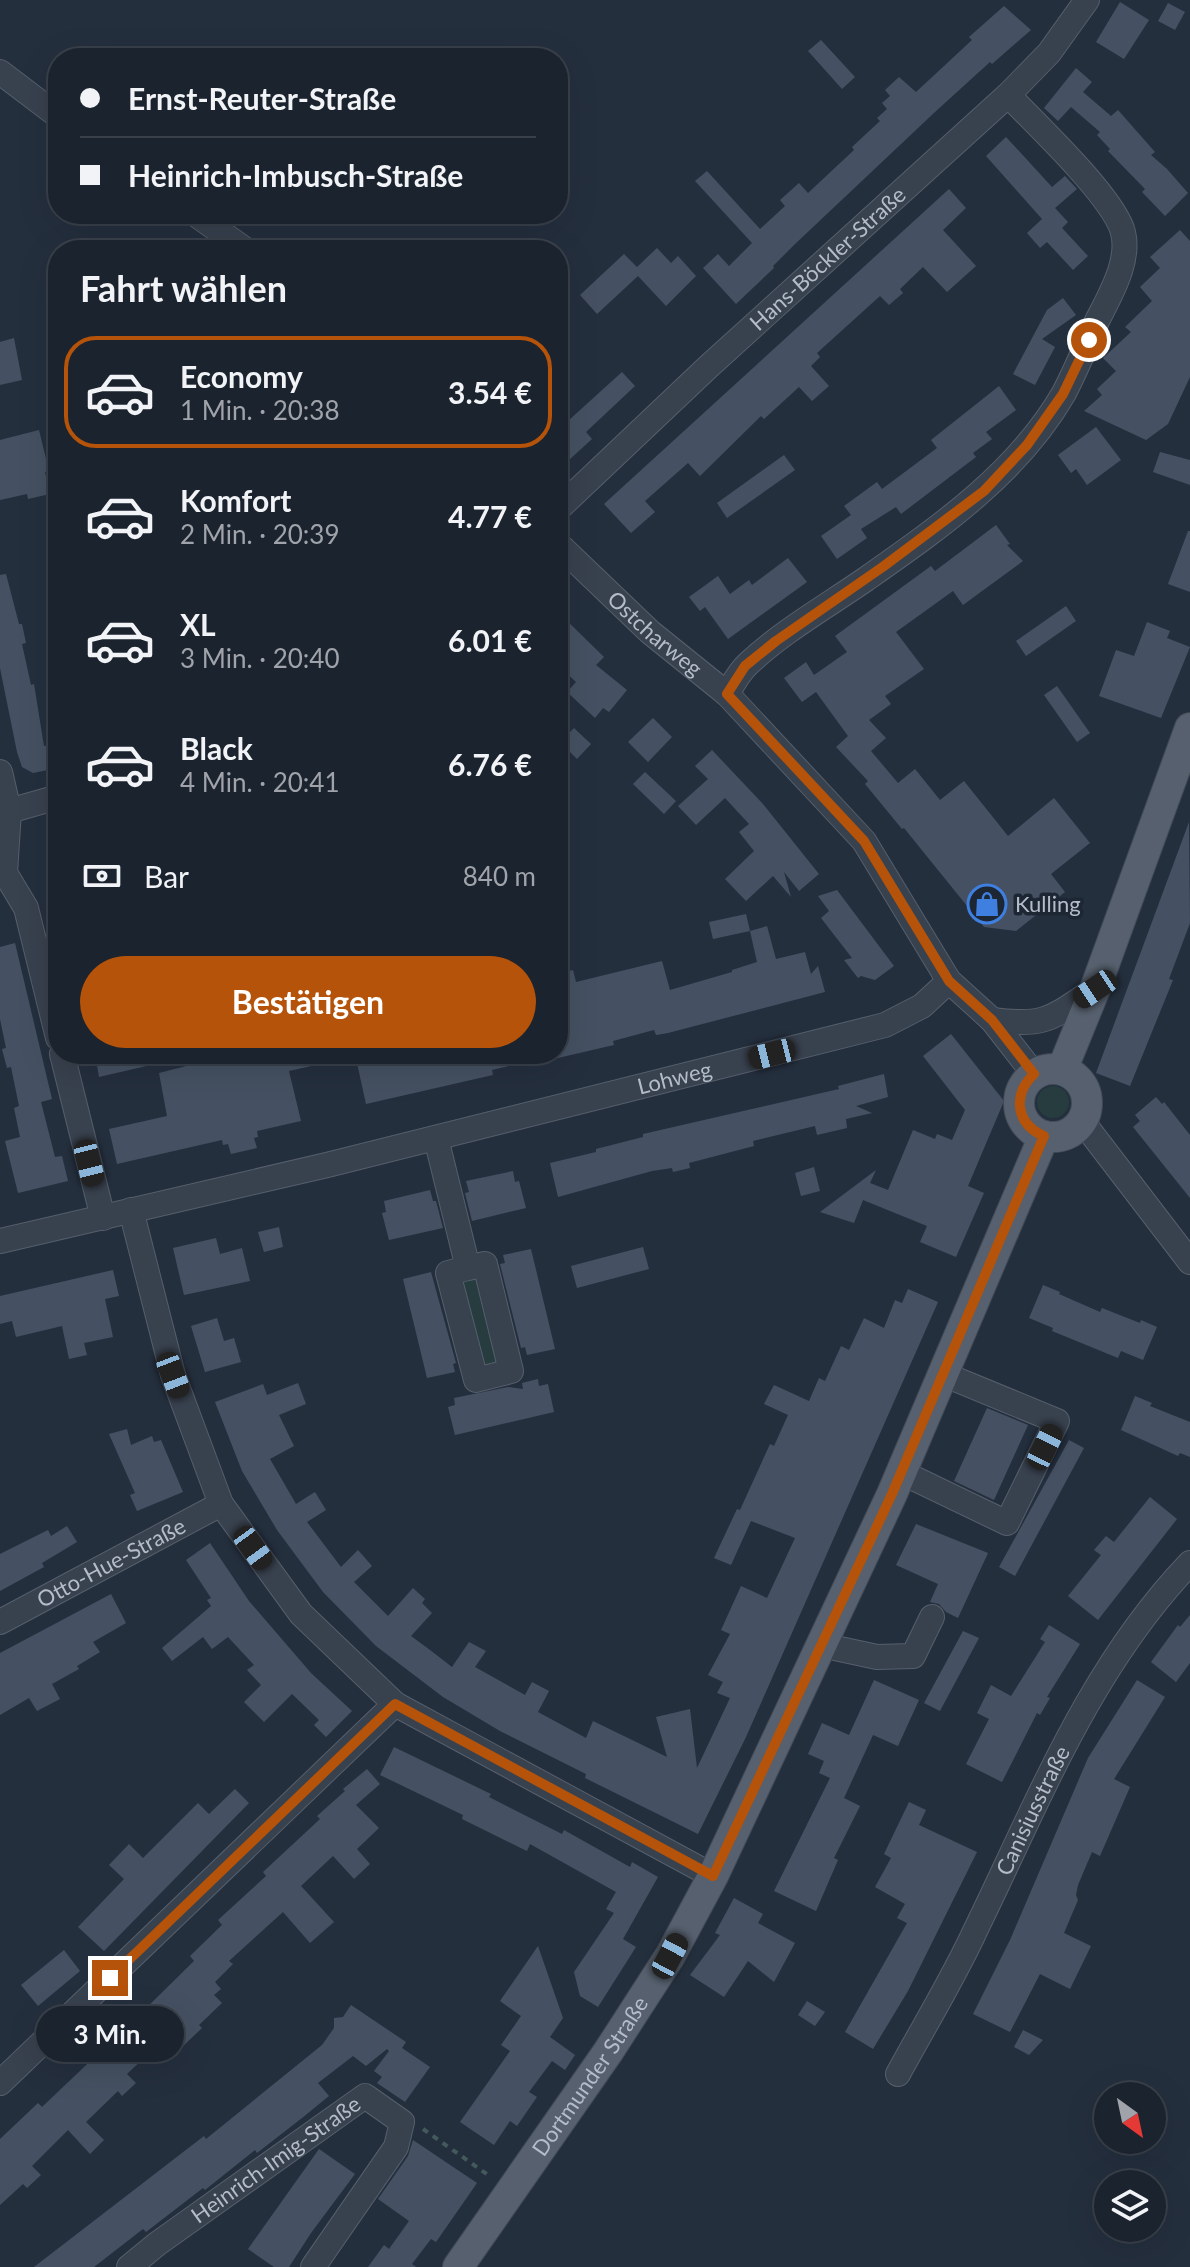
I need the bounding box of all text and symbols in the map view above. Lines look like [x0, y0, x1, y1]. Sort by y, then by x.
text: Ernst-Reuter-Straße [128, 80, 396, 116]
text: Heinrich-Imbusch-Straße [128, 157, 463, 193]
street label: Hans-Böckler-Straße [744, 181, 911, 336]
text: Fahrt wählen [80, 266, 287, 310]
route start [1071, 322, 1107, 358]
icon: car [84, 356, 156, 428]
text: Economy [180, 358, 303, 394]
text: 3.54 € [448, 374, 532, 410]
text: 1 Min. · 20:38 [180, 394, 339, 426]
icon: car [84, 480, 156, 552]
text: Komfort [180, 482, 291, 518]
text: 4.77 € [448, 498, 532, 534]
text: 2 Min. · 20:39 [180, 518, 339, 550]
street label: Ostcharweg [602, 585, 708, 682]
icon: car [84, 604, 156, 676]
text: XL [180, 606, 216, 642]
text: 6.01 € [448, 622, 532, 658]
text: 3 Min. · 20:40 [180, 642, 339, 674]
icon: car [84, 728, 156, 800]
text: Black [180, 730, 253, 766]
text: 6.76 € [448, 746, 532, 782]
text: 4 Min. · 20:41 [180, 766, 339, 798]
icon: cash [80, 854, 124, 898]
text: Bar [144, 858, 189, 894]
text: 840 m [463, 860, 536, 892]
shop icon: Kulling [966, 883, 1008, 925]
place label: Kulling [1015, 890, 1081, 917]
button: Bestätigen [80, 956, 536, 1048]
car [1068, 966, 1122, 1012]
car [746, 1037, 798, 1071]
street label: Lohweg [635, 1055, 714, 1100]
car [72, 1137, 106, 1189]
car [153, 1348, 193, 1402]
car [1024, 1420, 1066, 1474]
street label: Otto-Hue-Straße [32, 1512, 190, 1613]
car [229, 1522, 277, 1574]
street label: Canisiusstraße [990, 1741, 1075, 1879]
car [648, 1929, 692, 1983]
route end [92, 1960, 128, 1996]
street label: Dortmunder Straße [526, 1991, 653, 2161]
callout: 3 Min. [36, 2006, 184, 2062]
text: 3 Min. [73, 2018, 147, 2050]
north arrow [1094, 2082, 1166, 2154]
map controls [1094, 2082, 1166, 2242]
street label: Heinrich-Imig-Straße [186, 2090, 365, 2228]
button: layers [1094, 2170, 1166, 2242]

